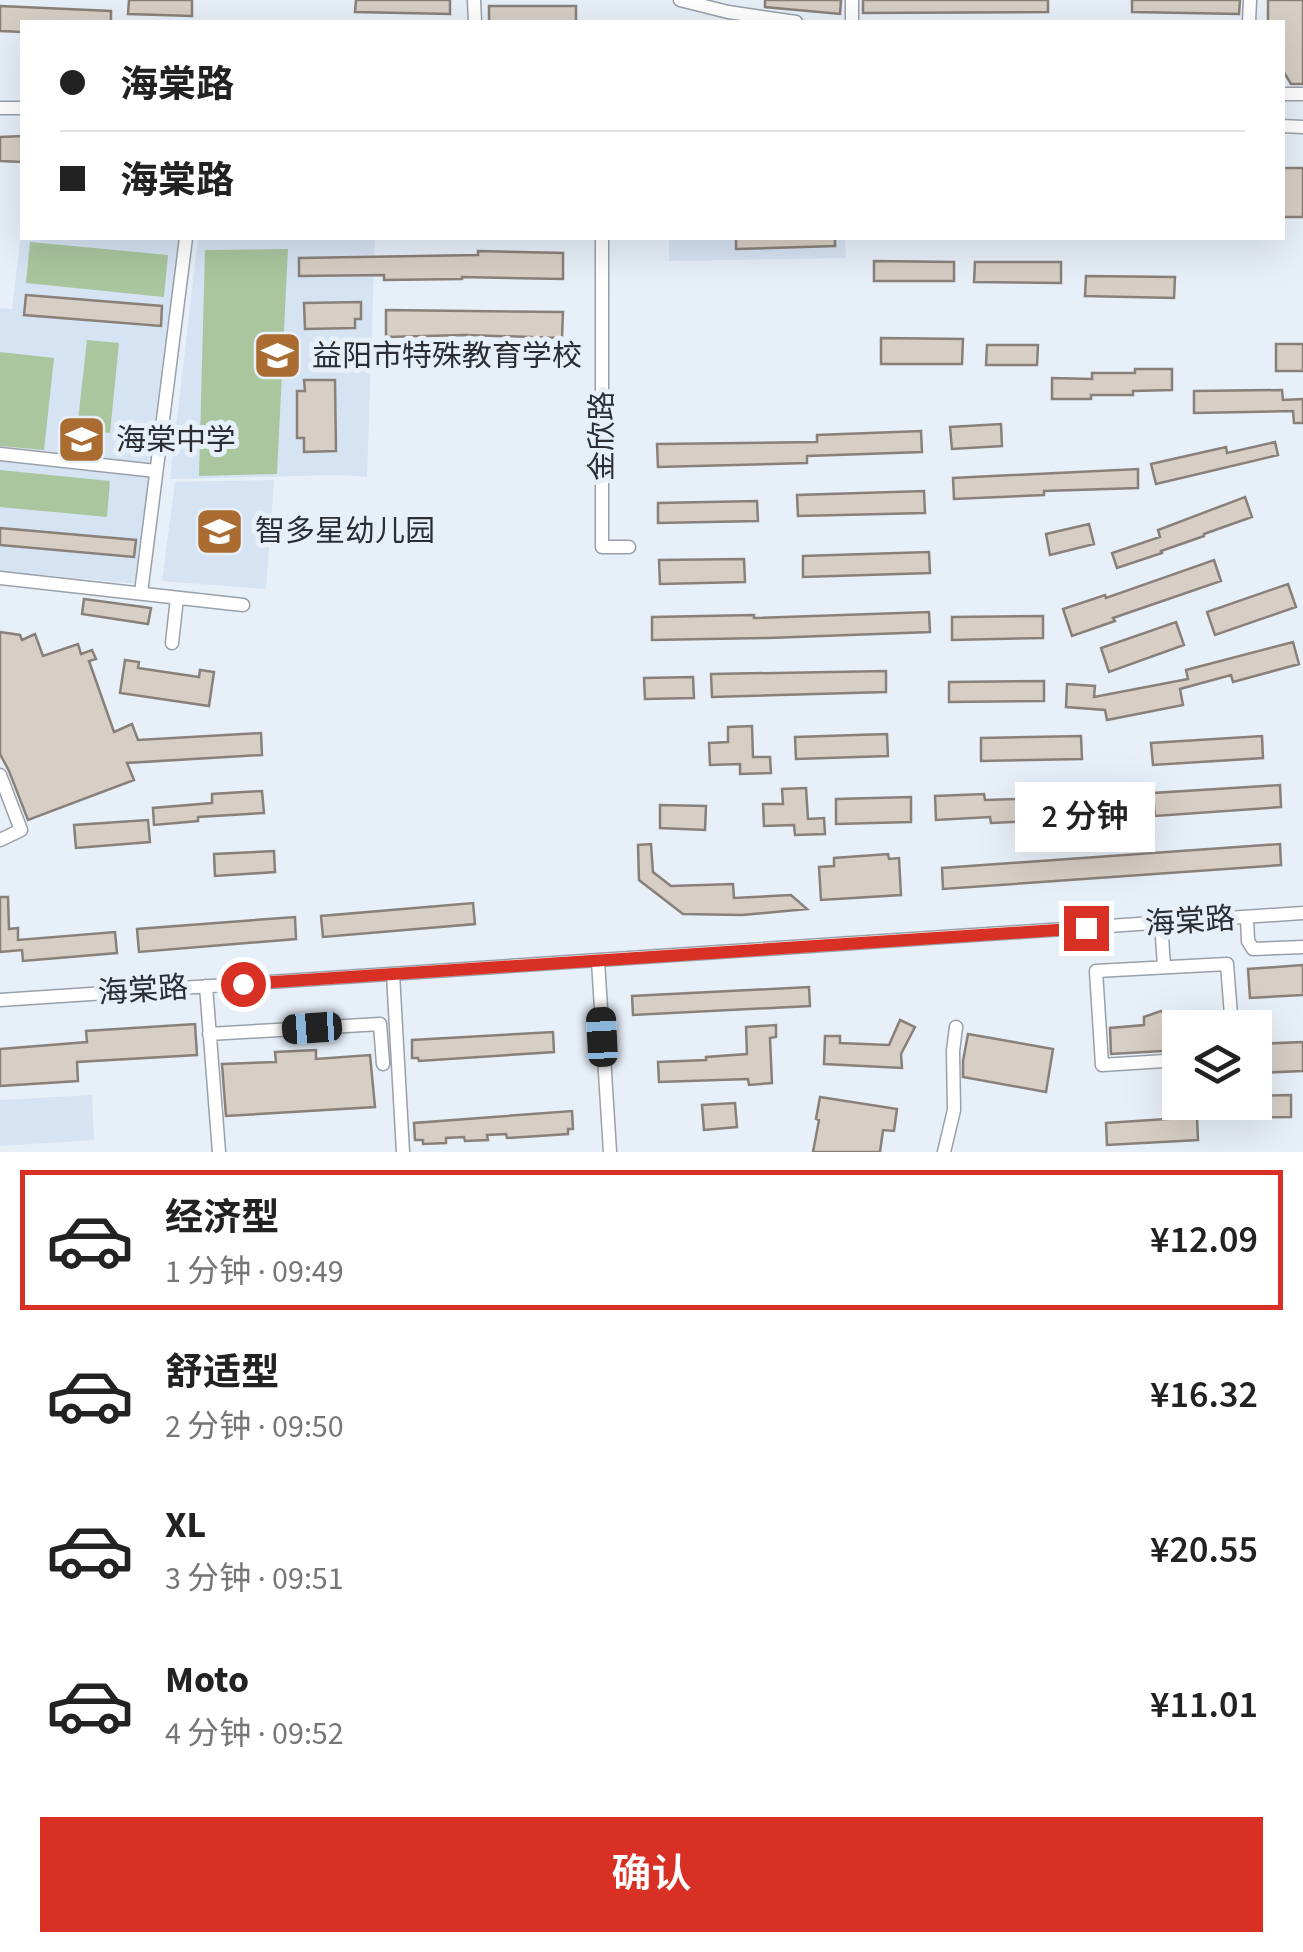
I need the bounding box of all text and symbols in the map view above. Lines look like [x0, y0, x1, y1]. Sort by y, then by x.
text: 海棠路 [120, 58, 234, 112]
text: 海棠路 [120, 154, 234, 208]
school or university icon: 益阳市特殊教育学校 [251, 330, 303, 382]
place label: 益阳市特殊教育学校 [312, 335, 582, 378]
street label: 金欣路 [581, 391, 624, 481]
school or university icon: 海棠中学 [55, 414, 107, 466]
place label: 海棠中学 [116, 419, 236, 462]
school or university icon: 智多星幼儿园 [194, 505, 246, 557]
place label: 智多星幼儿园 [255, 510, 435, 553]
callout: 2 分钟 [1016, 783, 1156, 853]
text: 2 分钟 [1042, 794, 1128, 840]
street label: 海棠路 [1144, 897, 1236, 946]
route end [1064, 906, 1109, 951]
route start [221, 962, 266, 1007]
street label: 海棠路 [97, 966, 189, 1015]
car [585, 1006, 619, 1068]
map controls [1162, 1010, 1272, 1120]
button: layers [1162, 1010, 1272, 1120]
car [281, 1011, 343, 1045]
text: 经济型 [165, 1191, 279, 1245]
icon: car [45, 1195, 135, 1285]
text: ¥12.09 [1150, 1213, 1258, 1267]
text: 1 分钟 · 09:49 [165, 1249, 344, 1295]
text: 舒适型 [165, 1346, 279, 1400]
icon: car [45, 1350, 135, 1440]
text: ¥16.32 [1150, 1368, 1258, 1422]
text: 2 分钟 · 09:50 [165, 1404, 344, 1450]
text: XL [165, 1498, 206, 1552]
icon: car [45, 1505, 135, 1595]
text: ¥20.55 [1150, 1523, 1258, 1577]
text: 3 分钟 · 09:51 [165, 1556, 344, 1602]
text: Moto [165, 1653, 249, 1707]
icon: car [45, 1660, 135, 1750]
text: ¥11.01 [1150, 1678, 1258, 1732]
text: 4 分钟 · 09:52 [165, 1711, 344, 1757]
button: 确认 [40, 1817, 1263, 1932]

